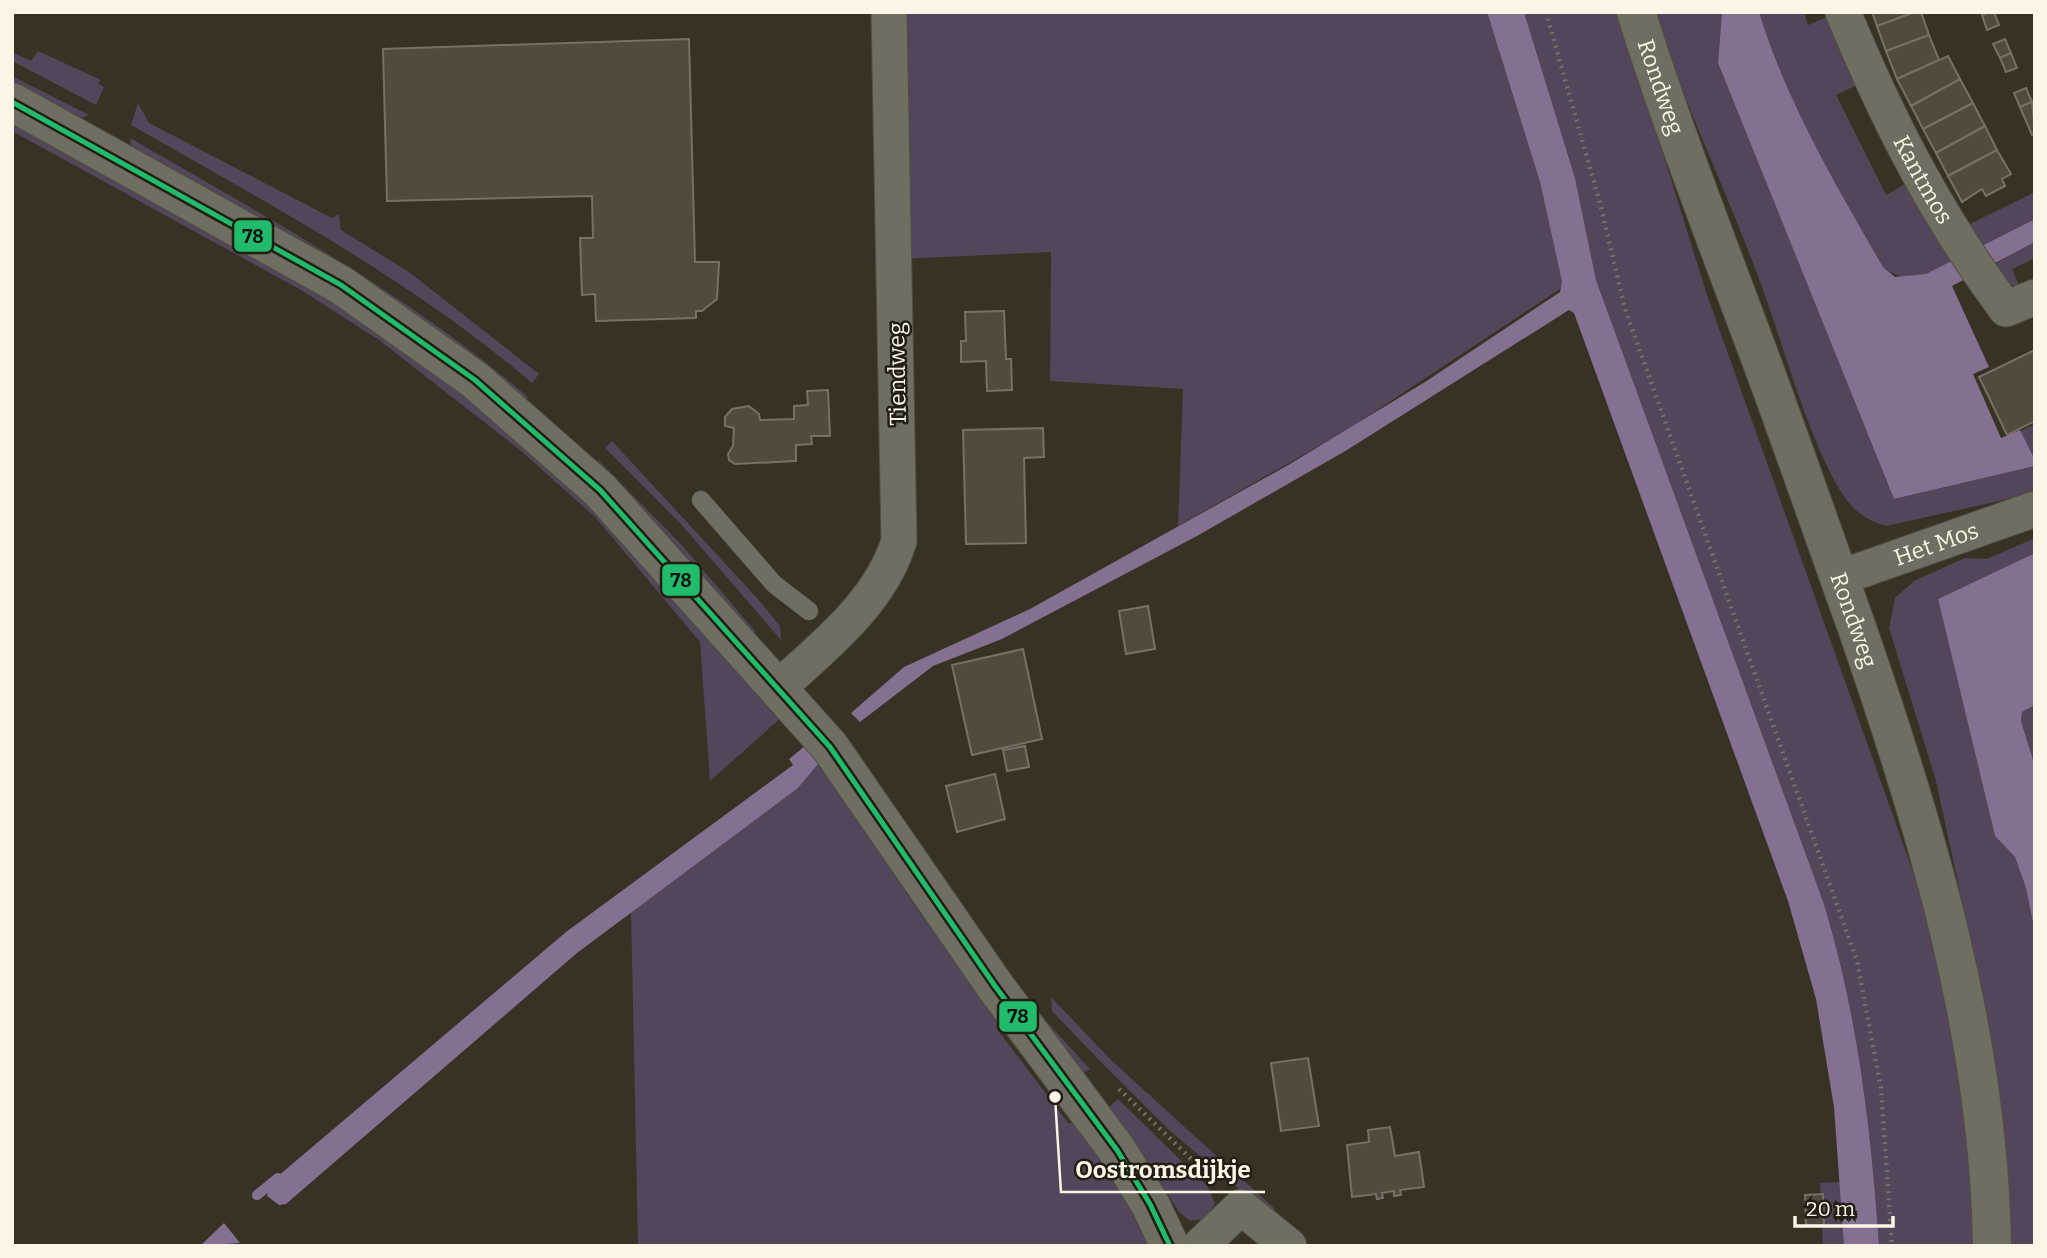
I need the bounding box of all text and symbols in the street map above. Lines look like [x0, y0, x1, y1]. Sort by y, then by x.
street label: Rondweg [1632, 36, 1690, 139]
street label: Kantmos [1887, 131, 1959, 229]
line badge: 78 [233, 219, 273, 253]
text: 78 [242, 225, 264, 248]
street label: Tiendweg [882, 322, 912, 426]
street label: Het Mos [1890, 516, 1982, 572]
line badge: 78 [661, 563, 701, 597]
text: 78 [670, 569, 692, 592]
street label: Rondweg [1824, 569, 1884, 671]
line badge: 78 [998, 1000, 1038, 1033]
text: 78 [1007, 1005, 1029, 1028]
callout: Oostromsdijkje [1061, 1147, 1265, 1192]
text: Oostromsdijkje [1075, 1156, 1251, 1184]
scale bar [1795, 1184, 1893, 1228]
text: 20 m [1806, 1196, 1855, 1222]

